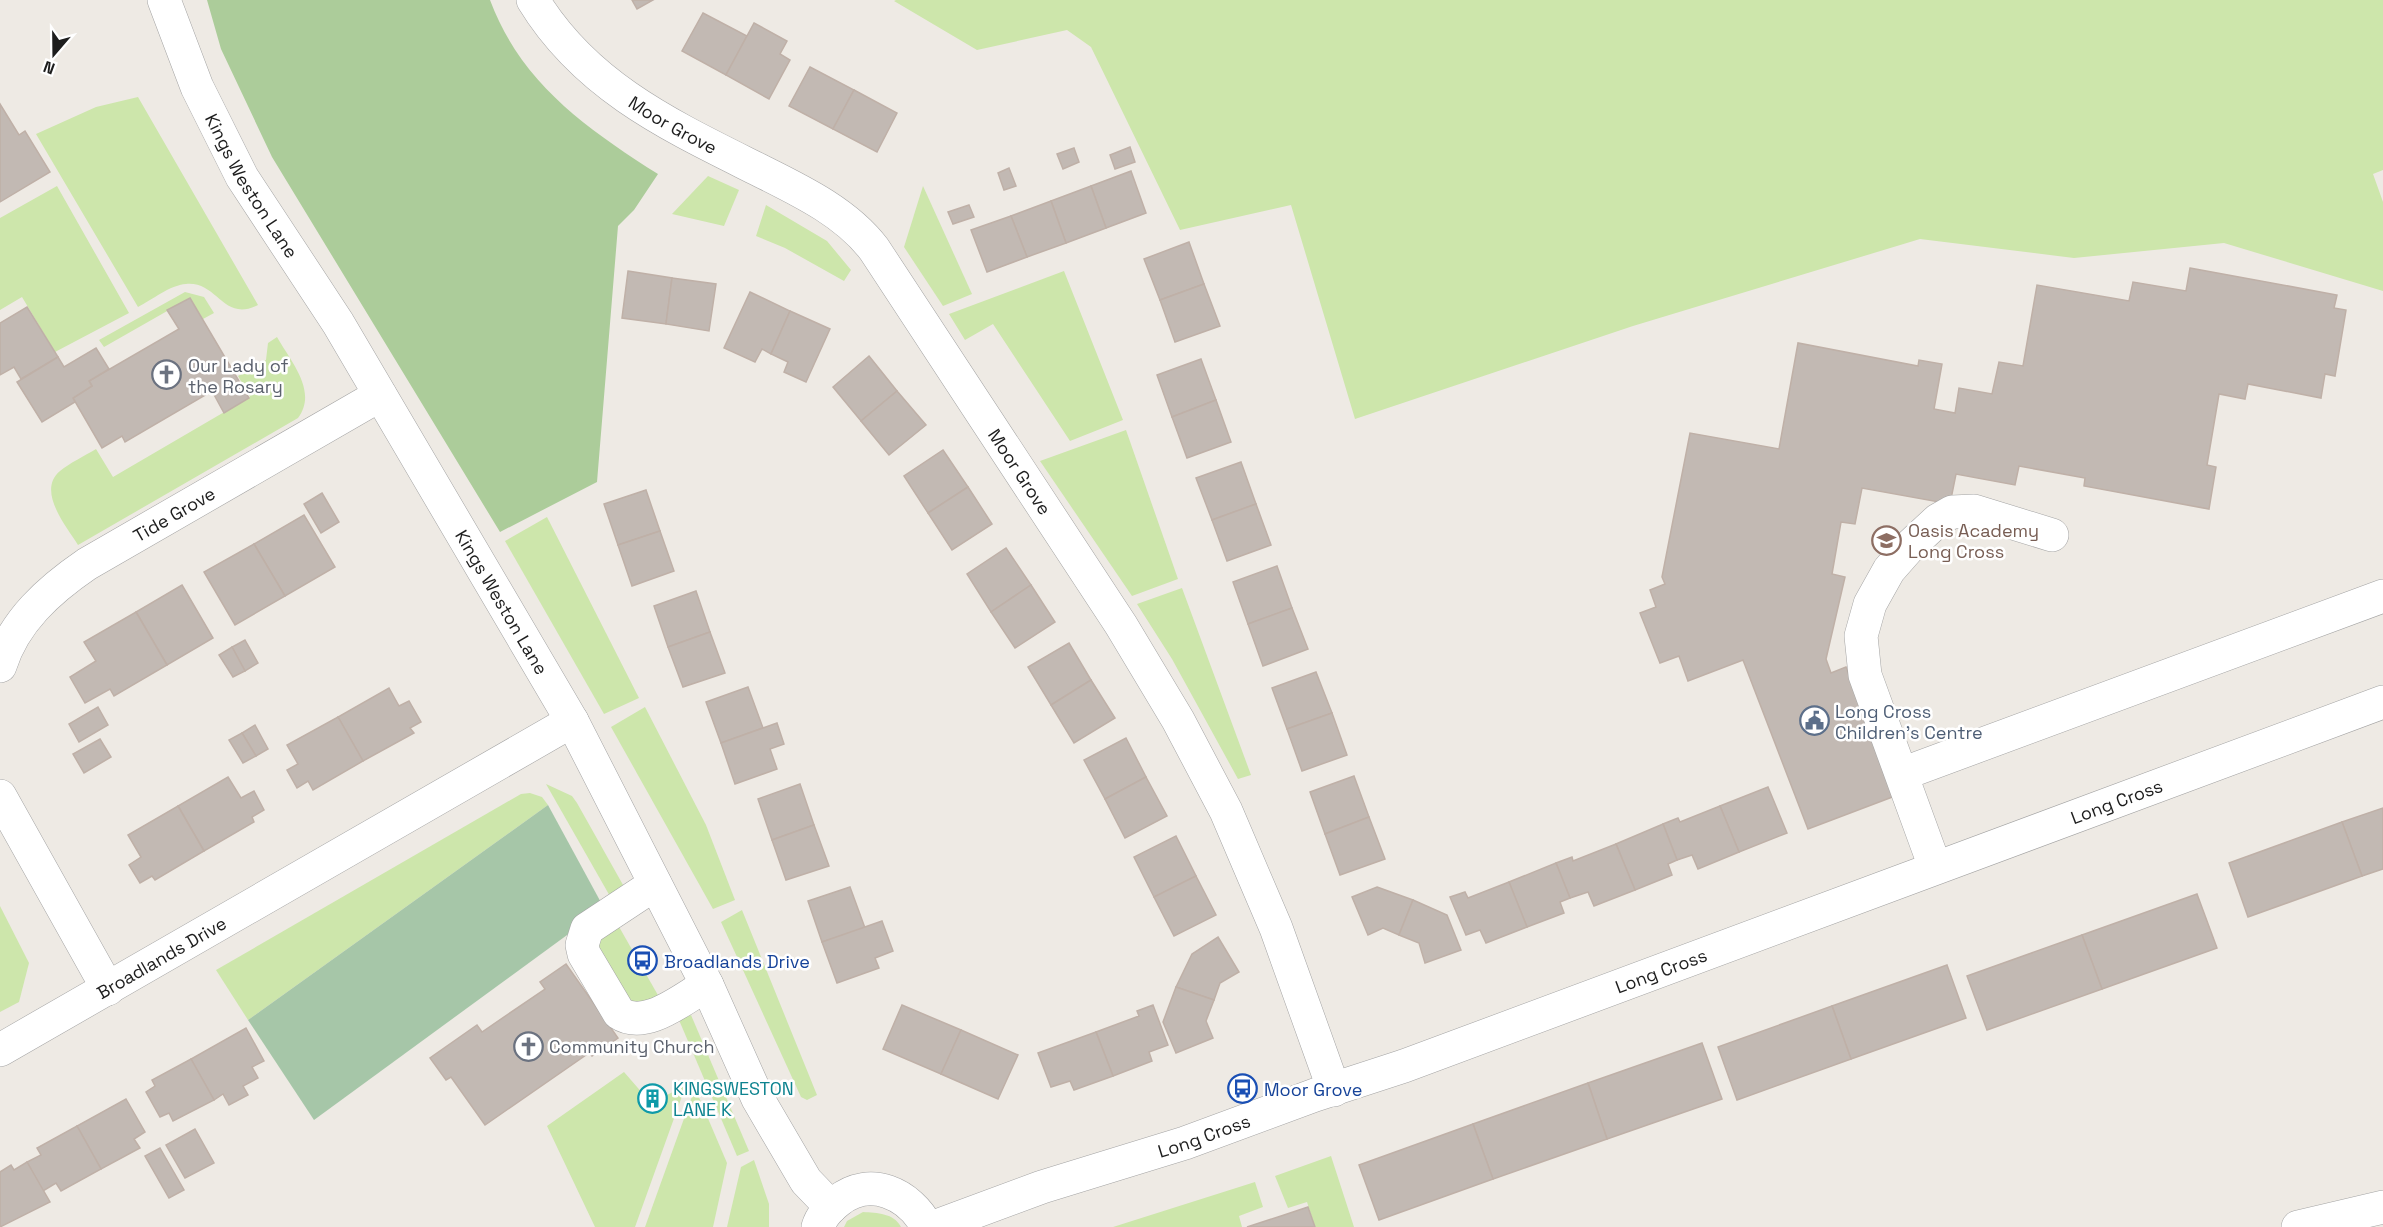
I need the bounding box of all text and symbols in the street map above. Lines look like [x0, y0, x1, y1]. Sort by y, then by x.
north arrow [24, 24, 84, 84]
text: N [40, 56, 58, 79]
street label: Moor Grove [624, 90, 721, 159]
street label: Kings Weston Lane [201, 109, 303, 262]
place label: Our Lady of the Rosary [188, 354, 288, 398]
church icon: Our Lady of the Rosary [151, 359, 183, 391]
street label: Moor Grove [984, 424, 1057, 519]
street label: Tide Grove [129, 481, 219, 547]
place label: Oasis Academy Long Cross [1908, 519, 2039, 563]
school or university icon: Oasis Academy Long Cross [1871, 524, 1903, 556]
street label: Kings Weston Lane [450, 525, 554, 679]
place label: Long Cross Children's Centre [1835, 700, 1983, 744]
public building icon: Long Cross Children's Centre [1798, 705, 1830, 737]
street label: Long Cross [2067, 774, 2166, 829]
street label: Broadlands Drive [92, 911, 230, 1004]
street label: Long Cross [1612, 943, 1710, 998]
bus stop icon: Broadlands Drive [627, 945, 659, 977]
place label: Broadlands Drive [664, 950, 810, 973]
church icon: Community Church [512, 1030, 544, 1062]
place label: Community Church [549, 1035, 715, 1058]
bus stop icon: Moor Grove [1227, 1073, 1259, 1105]
place label: KINGSWESTON LANE K [673, 1077, 794, 1121]
place label: Moor Grove [1264, 1078, 1362, 1101]
building icon: KINGSWESTON LANE K [636, 1082, 668, 1114]
street label: Long Cross [1155, 1109, 1253, 1162]

